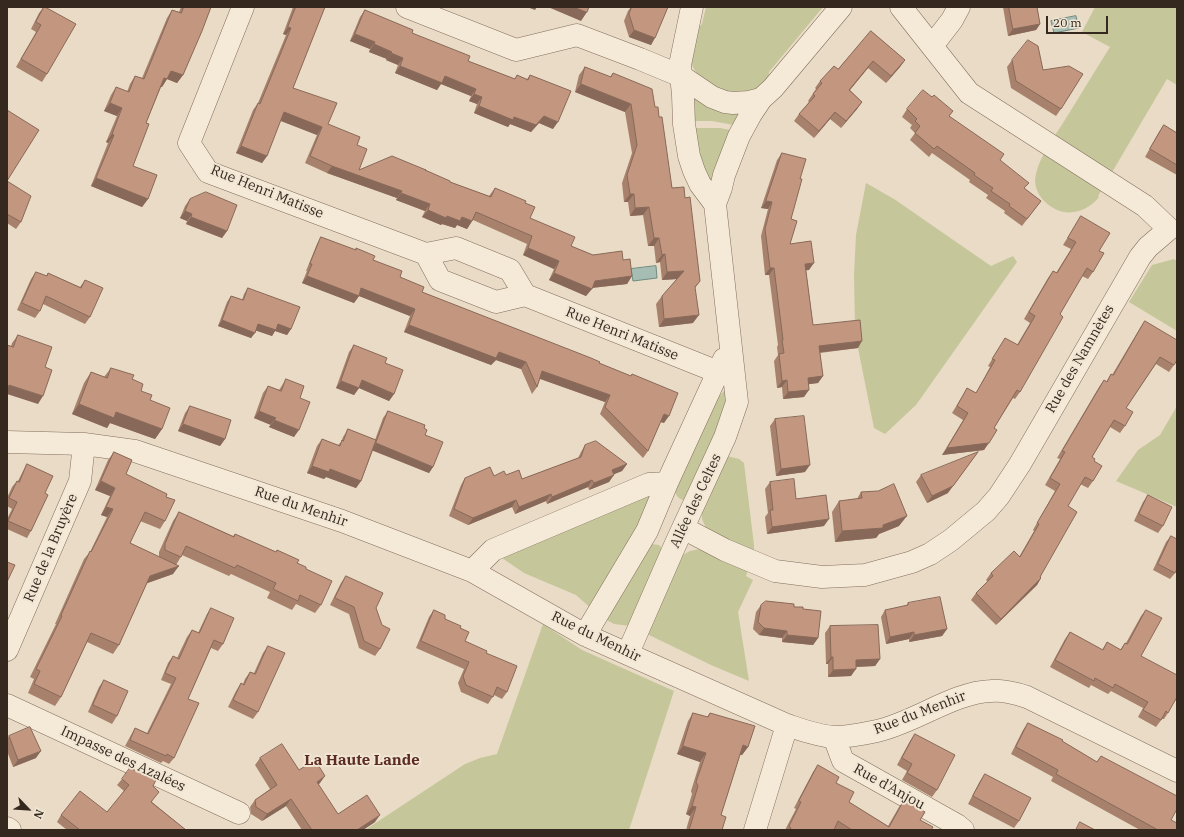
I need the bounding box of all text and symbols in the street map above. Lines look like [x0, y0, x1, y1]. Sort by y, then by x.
scale bar [1048, 8, 1110, 34]
text: 20 m [1053, 15, 1082, 30]
street label: Rue Henri Matisse [208, 162, 326, 222]
street label: Rue des Namnètes [1042, 302, 1118, 416]
street label: Rue Henri Matisse [563, 304, 681, 364]
street label: Allée des Celtes [667, 451, 725, 551]
street label: Rue du Menhir [252, 483, 350, 531]
street label: Rue de la Bruyère [21, 491, 81, 605]
street label: Rue du Menhir [549, 608, 643, 666]
street label: Rue du Menhir [872, 688, 968, 738]
street label: Impasse des Azalées [58, 723, 188, 795]
district label: La Haute Lande [304, 752, 420, 770]
street label: Rue d'Anjou [850, 761, 928, 813]
north arrow [8, 789, 48, 829]
text: N [31, 807, 47, 821]

